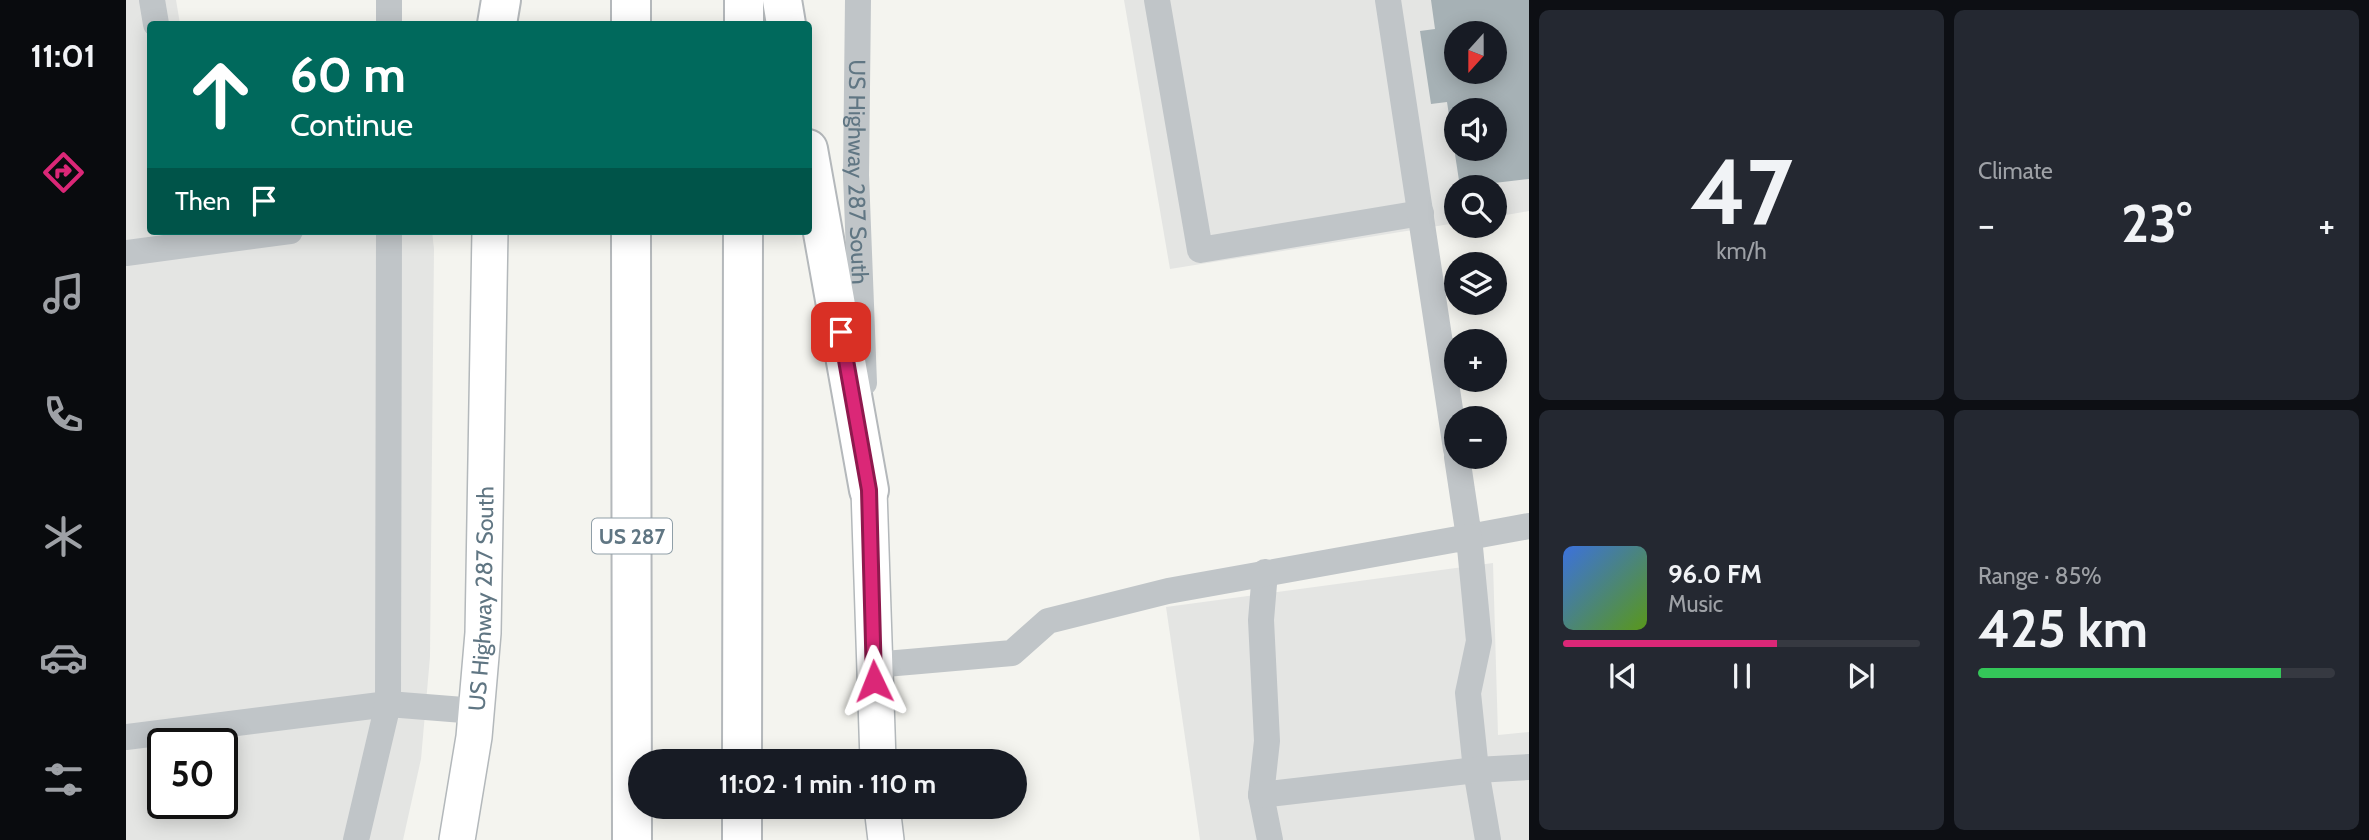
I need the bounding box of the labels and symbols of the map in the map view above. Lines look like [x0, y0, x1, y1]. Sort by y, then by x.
north arrow [1444, 21, 1507, 84]
street label: US Highway 287 South [842, 59, 874, 285]
pin [811, 302, 871, 362]
street label: US Highway 287 South [462, 486, 500, 712]
road number: US 287 [592, 518, 672, 554]
position arrow [837, 644, 911, 718]
speed limit sign: 50 [147, 728, 238, 819]

